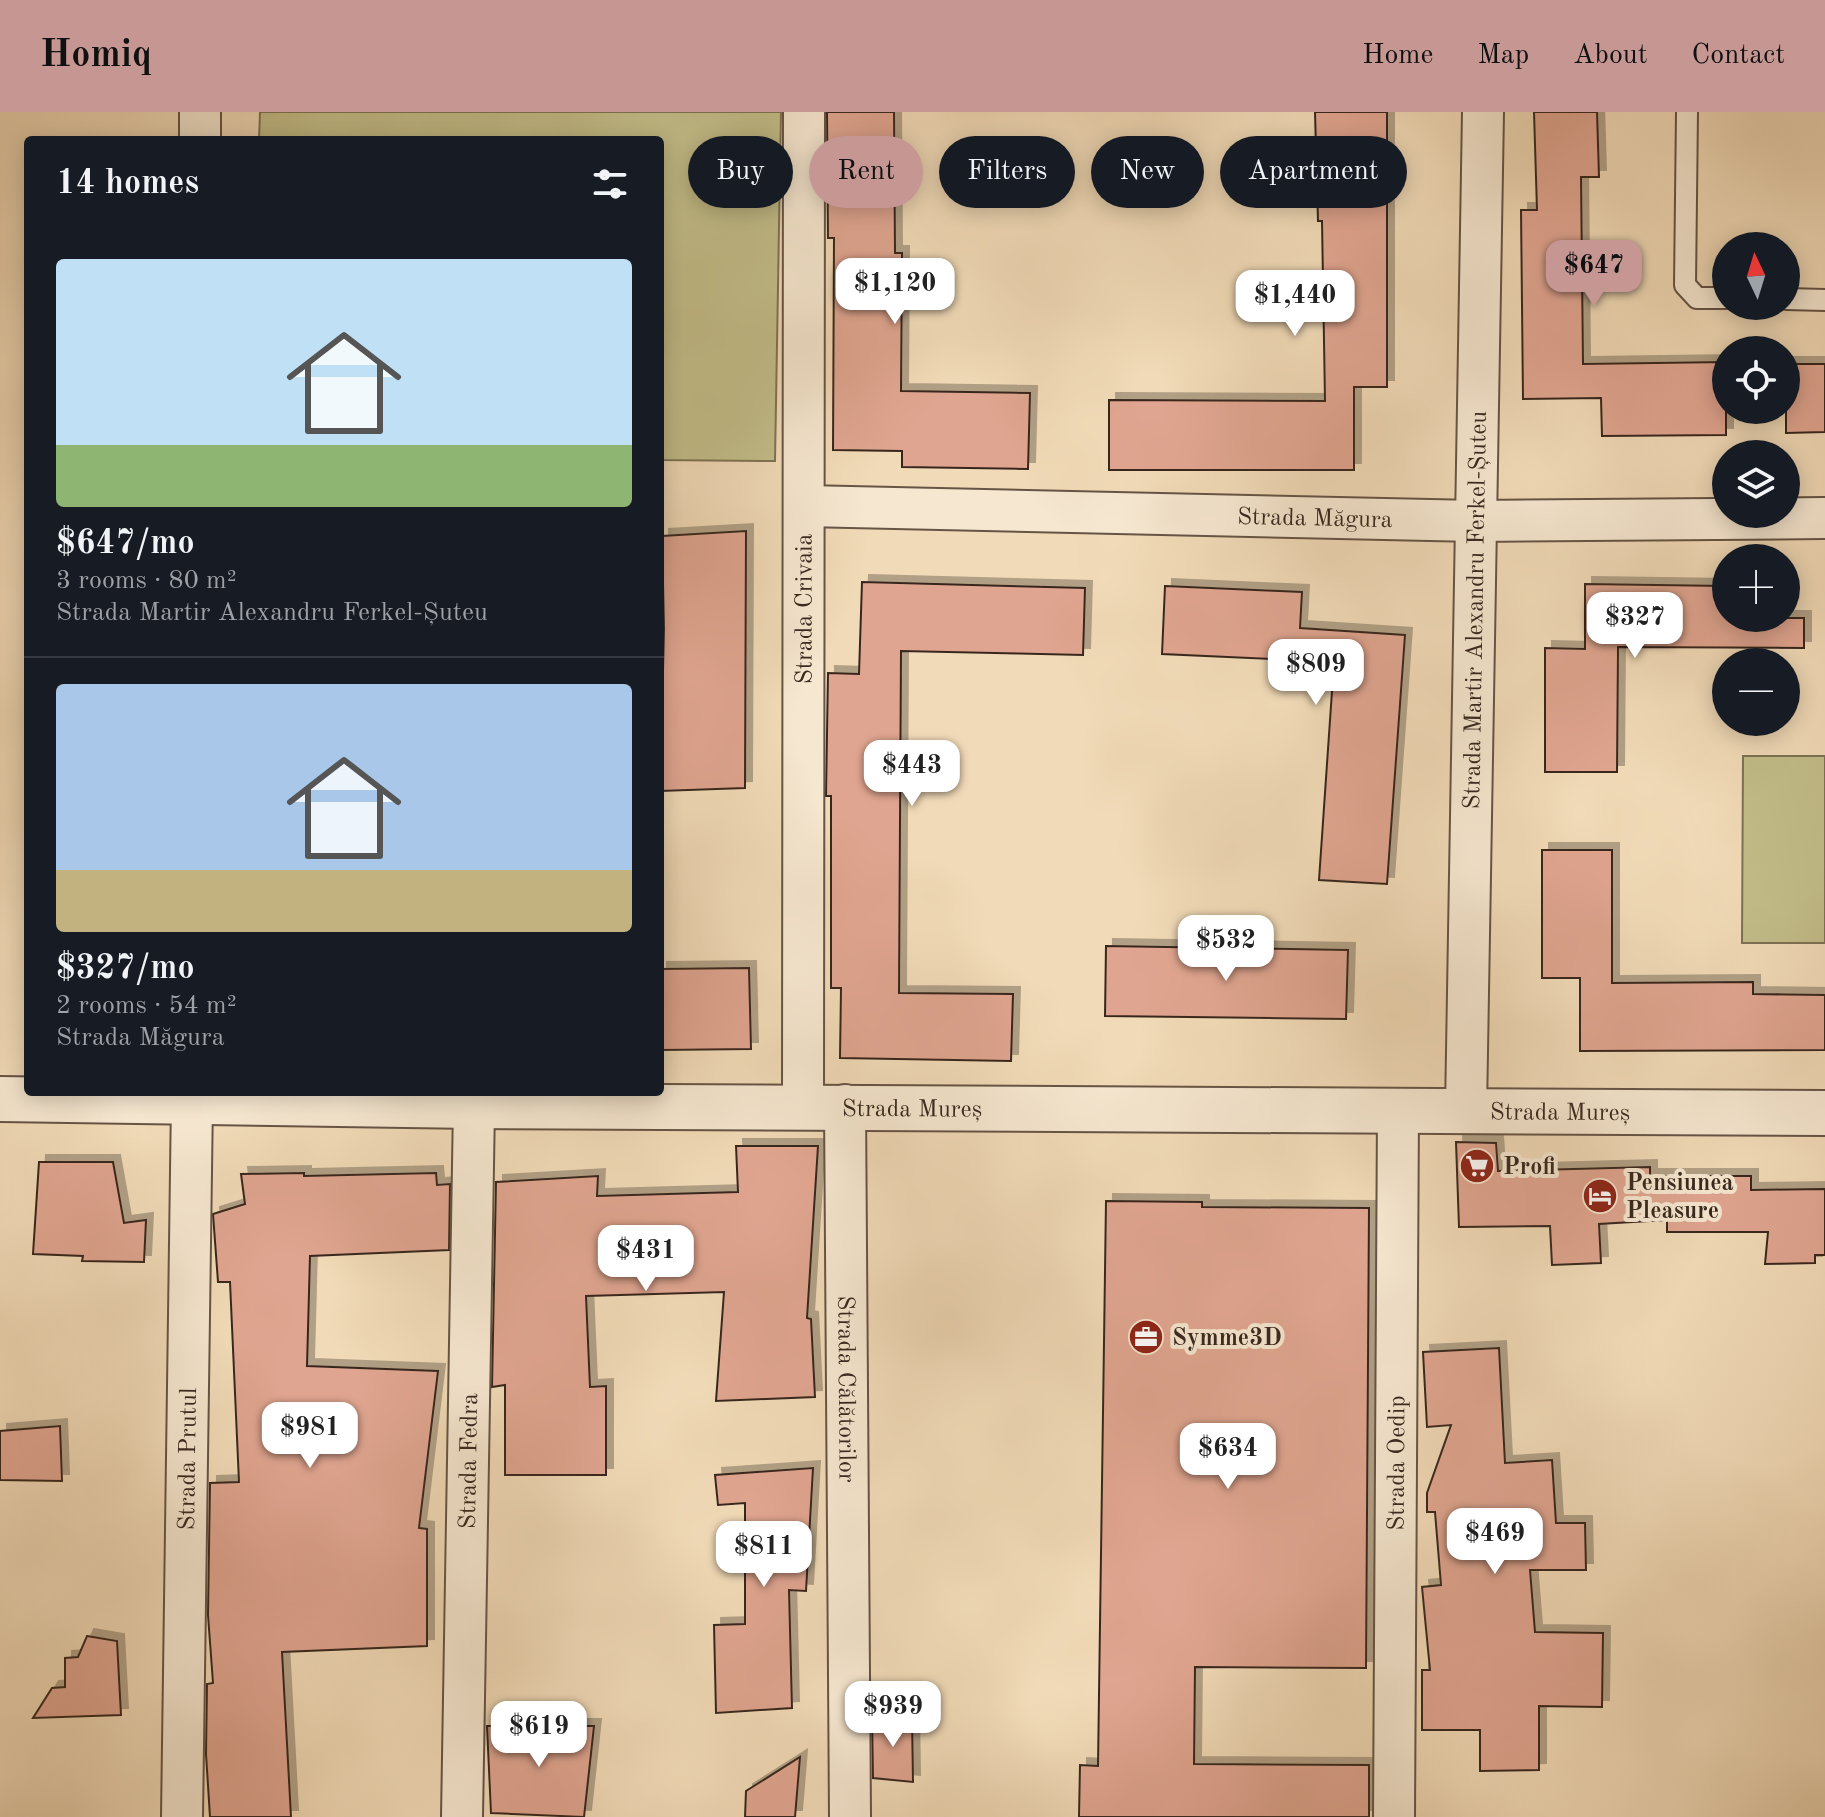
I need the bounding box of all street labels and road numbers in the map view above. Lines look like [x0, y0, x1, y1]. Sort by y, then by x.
street label: Strada Martir Alexandru Ferkel-Șuteu [1461, 410, 1492, 810]
street label: Strada Măgura [1237, 506, 1393, 533]
street label: Strada Crivaia [793, 533, 818, 684]
street label: Strada Mureș [842, 1098, 982, 1123]
street label: Strada Mureș [1490, 1101, 1630, 1126]
street label: Strada Călătorilor [832, 1295, 858, 1483]
street label: Strada Prutul [176, 1387, 202, 1531]
street label: Strada Fedra [457, 1393, 483, 1529]
street label: Strada Oedip [1386, 1395, 1410, 1531]

